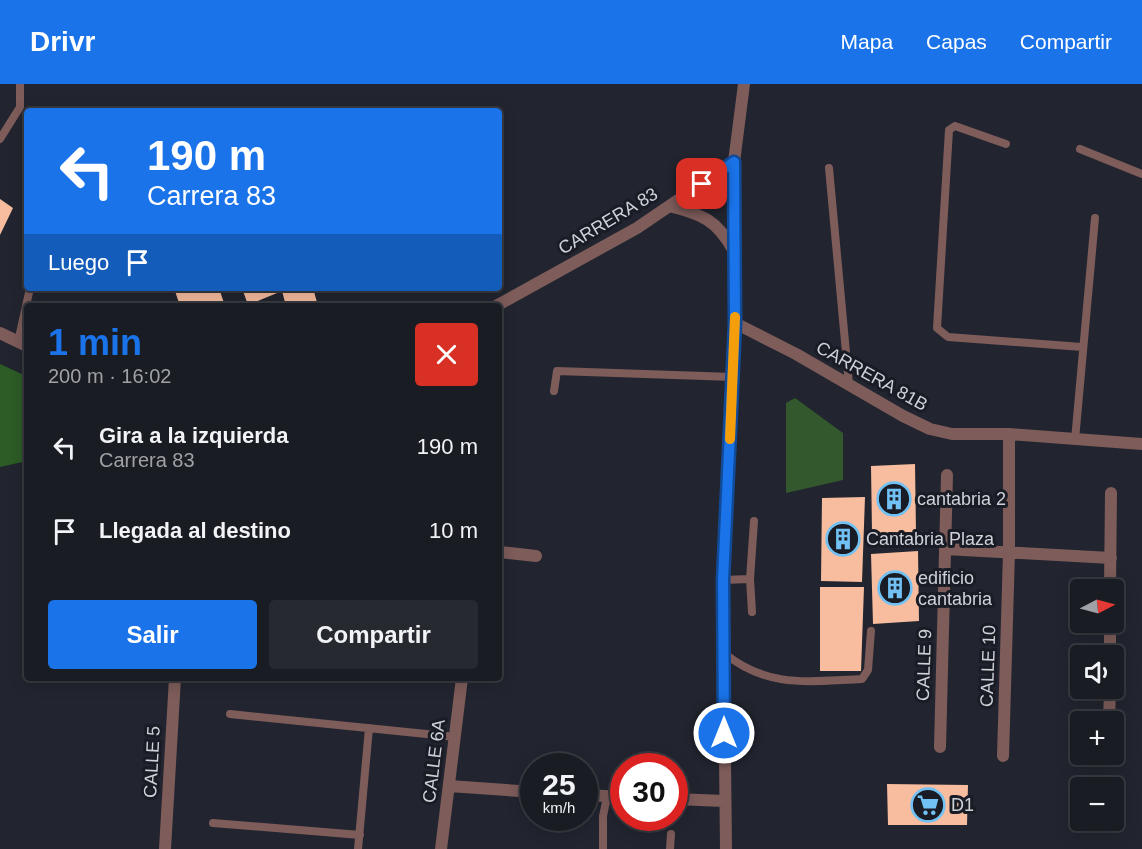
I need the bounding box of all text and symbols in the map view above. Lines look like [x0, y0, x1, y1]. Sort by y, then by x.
text: Drivr [30, 26, 95, 57]
text: Mapa [841, 30, 893, 53]
text: Capas [926, 30, 987, 53]
text: Compartir [1020, 30, 1112, 53]
icon: left [48, 132, 126, 210]
text: 190 m [147, 132, 266, 179]
pin [676, 158, 727, 209]
icon: arrive [685, 167, 718, 200]
text: Carrera 83 [147, 181, 276, 211]
street label: CARRERA 83 [555, 184, 661, 258]
icon: arrive [121, 246, 154, 279]
text: Luego [48, 250, 109, 275]
text: 1 min [48, 322, 142, 363]
button: close [415, 323, 478, 386]
street label: CARRERA 81B [813, 337, 931, 415]
text: 200 m · 16:02 [48, 365, 171, 387]
text: Gira a la izquierda [99, 423, 289, 448]
icon: left [48, 431, 81, 464]
text: 190 m [417, 434, 478, 459]
text: Carrera 83 [99, 449, 195, 471]
building icon: cantabria 2 [876, 481, 912, 517]
place label: cantabria 2 [917, 489, 1006, 509]
icon: arrive [48, 515, 81, 548]
text: Llegada al destino [99, 518, 291, 543]
text: 10 m [429, 518, 478, 543]
building icon: Cantabria Plaza [825, 521, 861, 557]
place label: Cantabria Plaza [866, 529, 995, 549]
place label: edificio cantabria [918, 568, 993, 609]
building icon: edificio cantabria [877, 570, 913, 606]
north arrow [1070, 579, 1124, 633]
map controls [1070, 579, 1124, 831]
button: Salir [48, 600, 257, 669]
button: Compartir [269, 600, 478, 669]
street label: CALLE 10 [977, 625, 999, 707]
street label: CALLE 9 [913, 629, 935, 701]
button: sound [1070, 645, 1124, 699]
position arrow [692, 701, 756, 765]
button: + [1070, 711, 1124, 765]
street label: CALLE 6A [419, 718, 449, 804]
street label: CALLE 5 [140, 726, 164, 798]
speed limit sign: 30 [610, 753, 688, 831]
text: 25 [542, 768, 576, 801]
button: − [1070, 777, 1124, 831]
supermarket icon: D1 [910, 787, 946, 823]
place label: D1 [951, 795, 974, 815]
text: km/h [543, 799, 575, 816]

